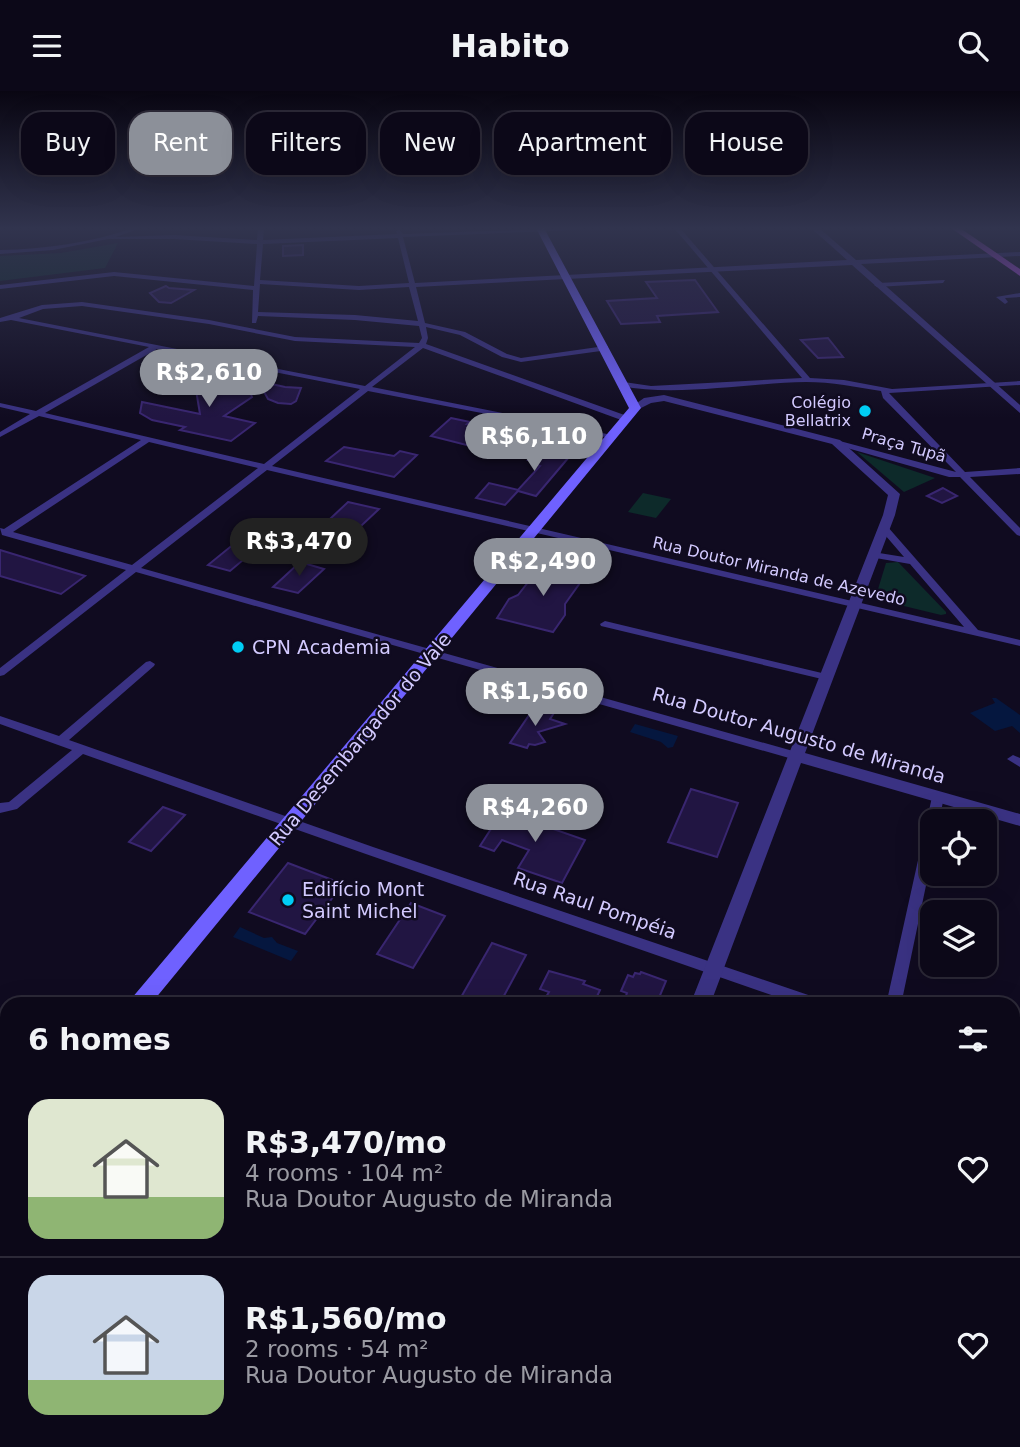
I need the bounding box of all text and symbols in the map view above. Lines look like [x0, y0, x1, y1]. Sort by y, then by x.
icon: menu [28, 27, 66, 65]
text: Habito [450, 27, 570, 65]
icon: search [954, 27, 992, 65]
chip: Buy [21, 112, 115, 175]
chip: Rent [129, 112, 232, 175]
chip: Filters [246, 112, 366, 175]
chip: New [380, 112, 480, 175]
chip: Apartment [494, 112, 671, 175]
chip: House [685, 112, 808, 175]
pin: R$2,610 [144, 349, 274, 409]
text: R$2,610 [156, 359, 262, 385]
place label: Colégio Bellatrix [785, 393, 851, 430]
marker: Colégio Bellatrix [857, 403, 873, 419]
pin: R$6,110 [469, 413, 599, 473]
text: R$6,110 [481, 423, 587, 449]
street label: Praça Tupã [860, 424, 948, 466]
pin: R$3,470 [234, 519, 364, 578]
text: R$3,470 [246, 528, 352, 554]
street label: Rua Doutor Miranda de Azevedo [651, 533, 907, 609]
pin: R$2,490 [478, 539, 608, 598]
text: R$2,490 [490, 548, 596, 574]
street label: Rua Desembargador do Vale [265, 628, 455, 850]
place label: CPN Academia [252, 636, 391, 658]
marker: CPN Academia [230, 639, 246, 655]
pin: R$1,560 [470, 669, 600, 728]
text: R$1,560 [482, 678, 588, 704]
street label: Rua Doutor Augusto de Miranda [650, 683, 948, 787]
pin: R$4,260 [470, 785, 600, 844]
text: R$4,260 [482, 794, 588, 820]
map controls [920, 809, 997, 977]
button: locate [920, 809, 997, 886]
street label: Rua Raul Pompéia [510, 867, 680, 943]
place label: Edifício Mont Saint Michel [302, 878, 424, 922]
marker: Edifício Mont Saint Michel [280, 892, 296, 908]
button: layers [920, 900, 997, 977]
icon: filters [954, 1020, 992, 1058]
text: 6 homes [28, 1022, 171, 1057]
text: R$3,470/mo [245, 1125, 447, 1160]
icon: home [84, 1127, 168, 1211]
icon: heart [954, 1150, 992, 1188]
text: 4 rooms · 104 m² [245, 1160, 443, 1186]
text: Rua Doutor Augusto de Miranda [245, 1186, 613, 1212]
text: R$1,560/mo [245, 1301, 447, 1336]
icon: home [84, 1303, 168, 1387]
icon: heart [954, 1326, 992, 1364]
text: 2 rooms · 54 m² [245, 1336, 429, 1362]
text: Rua Doutor Augusto de Miranda [245, 1362, 613, 1388]

